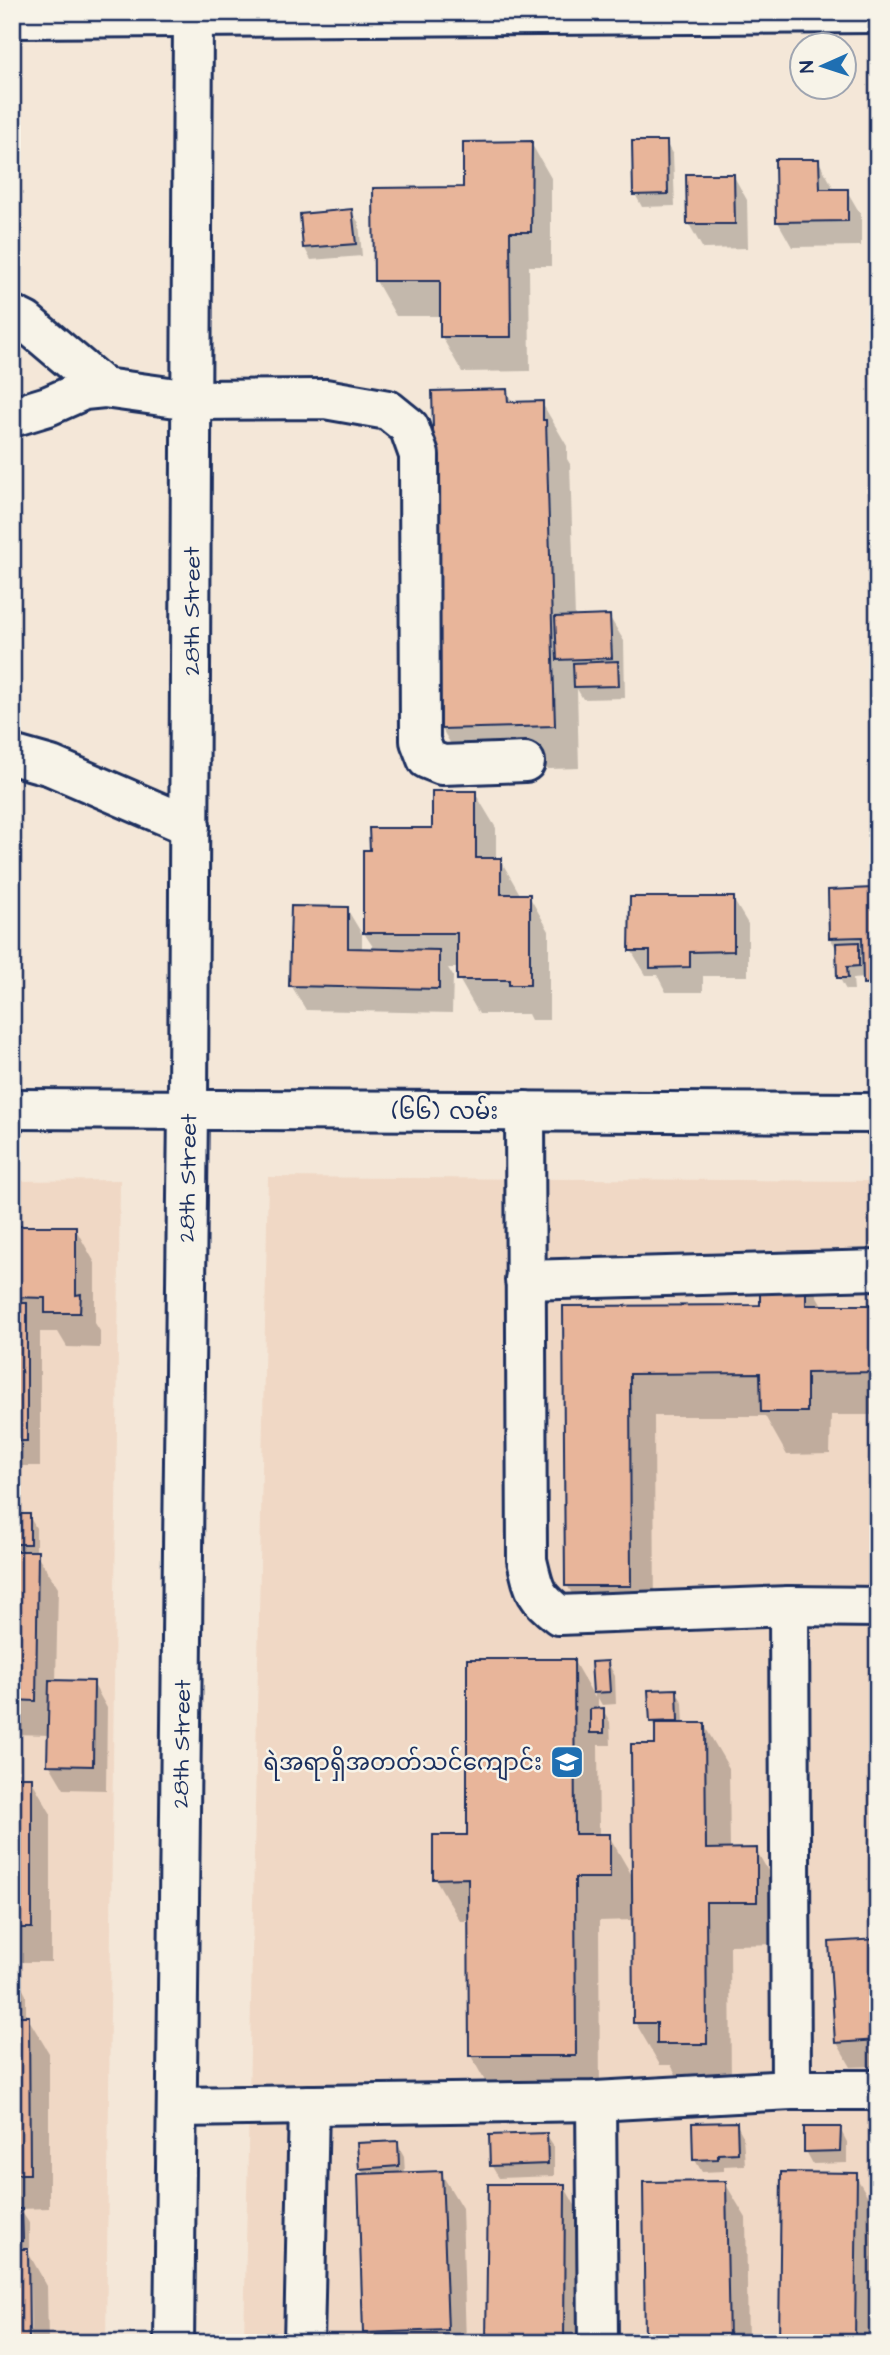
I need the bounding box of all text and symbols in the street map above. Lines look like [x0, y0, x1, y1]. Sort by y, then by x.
north arrow [788, 32, 858, 102]
text: N [794, 60, 821, 73]
street label: 28th Street [176, 546, 208, 675]
street label: (၆၆) လမ်း [392, 1095, 498, 1128]
street label: 28th Street [171, 1113, 205, 1243]
street label: 28th Street [165, 1679, 199, 1809]
school or university icon: ရဲအရာရှိအတတ်သင်ကျောင်း [548, 1743, 586, 1781]
place label: ရဲအရာရှိအတတ်သင်ကျောင်း [263, 1746, 542, 1781]

